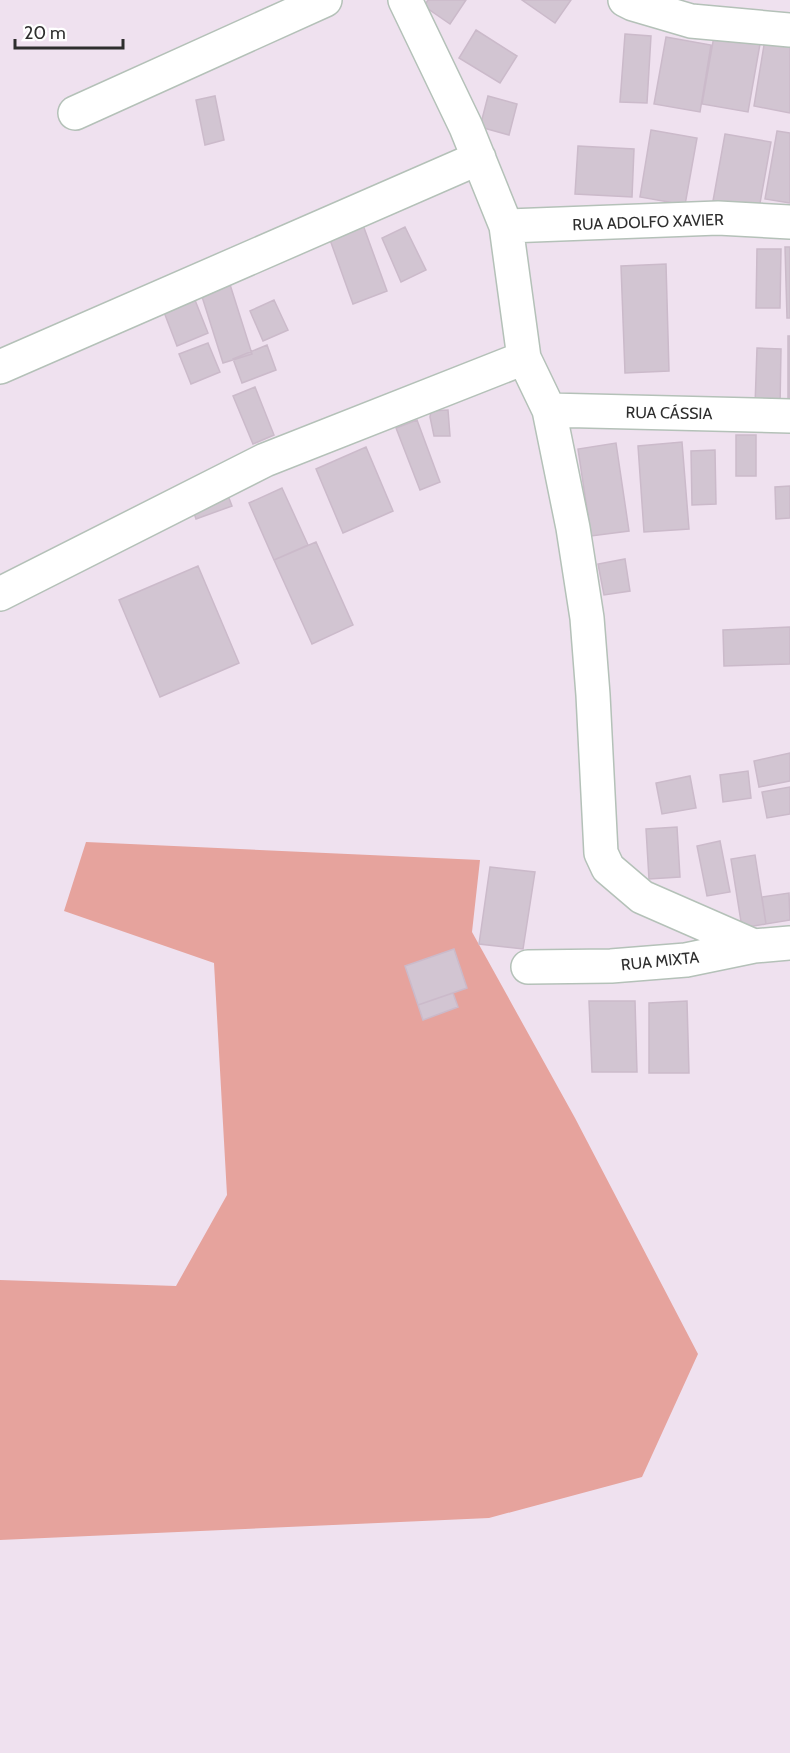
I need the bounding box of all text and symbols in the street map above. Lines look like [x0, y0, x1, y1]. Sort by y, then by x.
scale bar [15, 12, 123, 50]
text: 20 m [24, 22, 66, 44]
street label: RUA ADOLFO XAVIER [572, 210, 724, 234]
street label: RUA CÁSSIA [625, 403, 713, 423]
street label: RUA MIXTA [620, 947, 700, 975]

